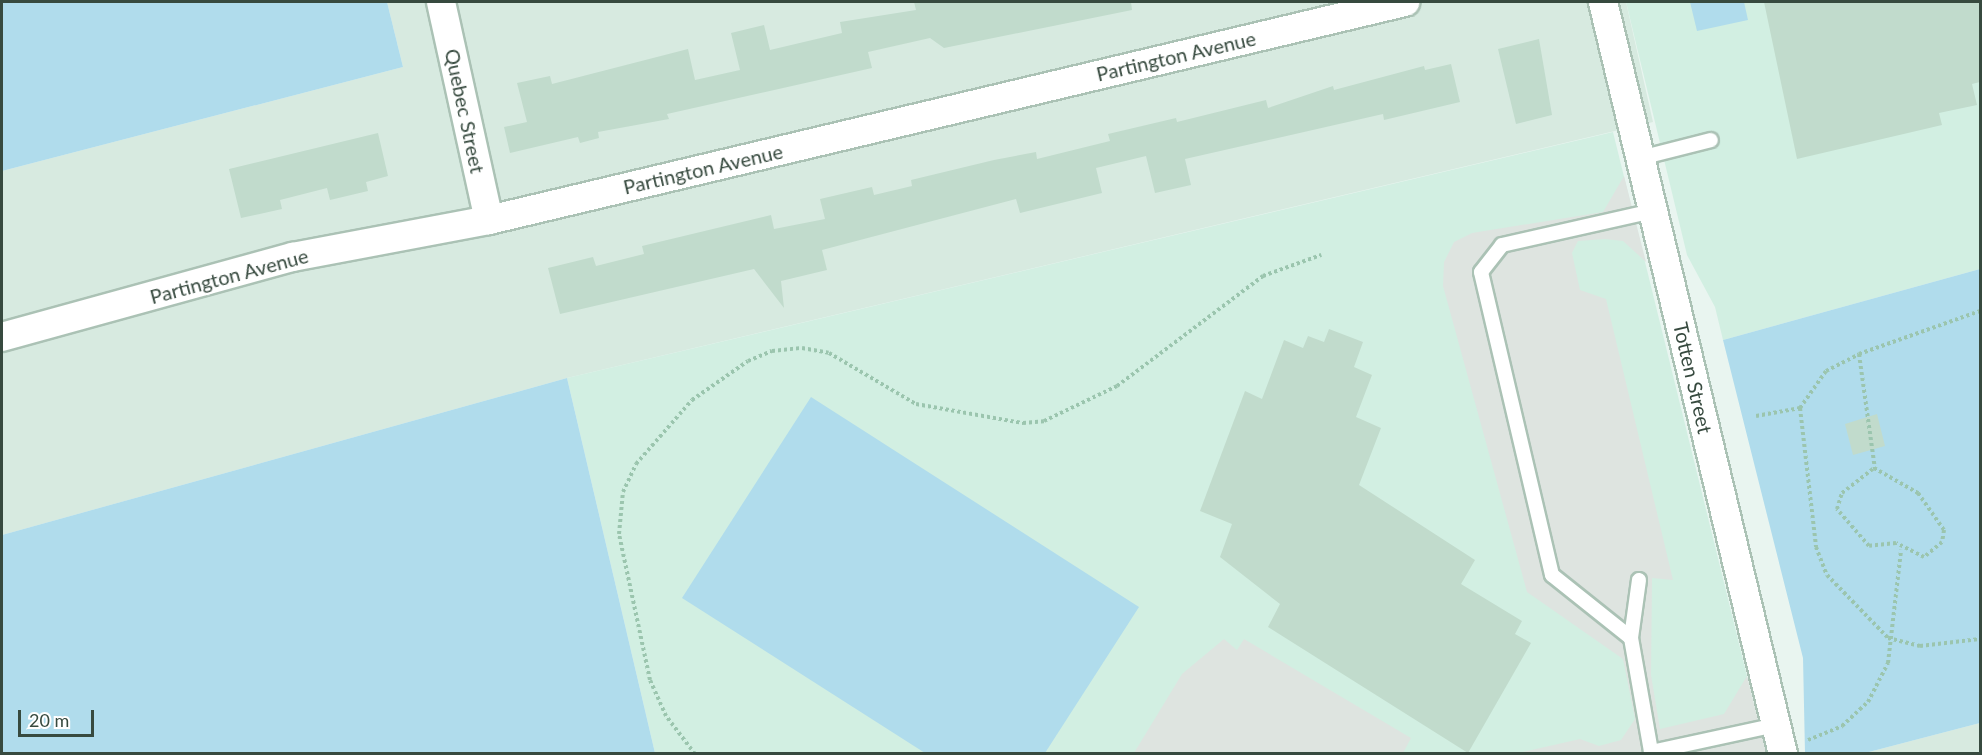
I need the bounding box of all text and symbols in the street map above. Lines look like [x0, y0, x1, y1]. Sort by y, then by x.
street label: Partington Avenue [1094, 26, 1258, 86]
street label: Quebec Street [440, 47, 490, 175]
street label: Partington Avenue [621, 139, 785, 199]
street label: Partington Avenue [147, 243, 311, 309]
street label: Totten Street [1669, 320, 1717, 436]
scale bar [21, 698, 98, 736]
text: 20 m [29, 709, 69, 731]

